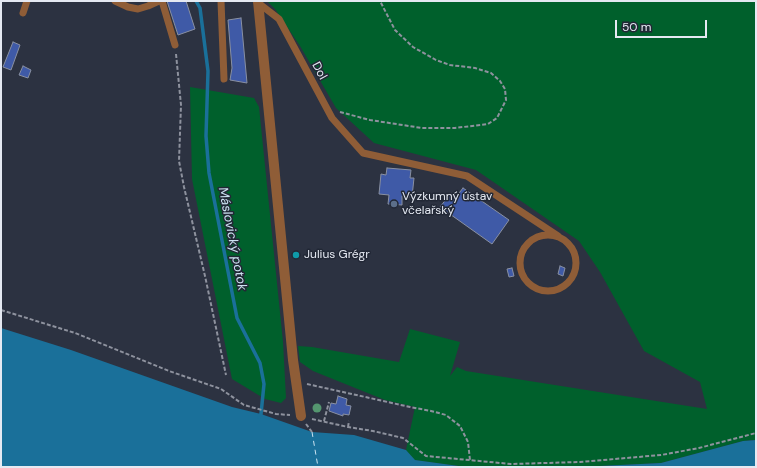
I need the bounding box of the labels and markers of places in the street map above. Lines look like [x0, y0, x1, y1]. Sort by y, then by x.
place label: Výzkumný ústav včelařský [402, 190, 492, 218]
marker: Výzkumný ústav včelařský [389, 199, 399, 209]
place label: Julius Grégr [304, 248, 370, 262]
marker: Julius Grégr [291, 250, 301, 260]

